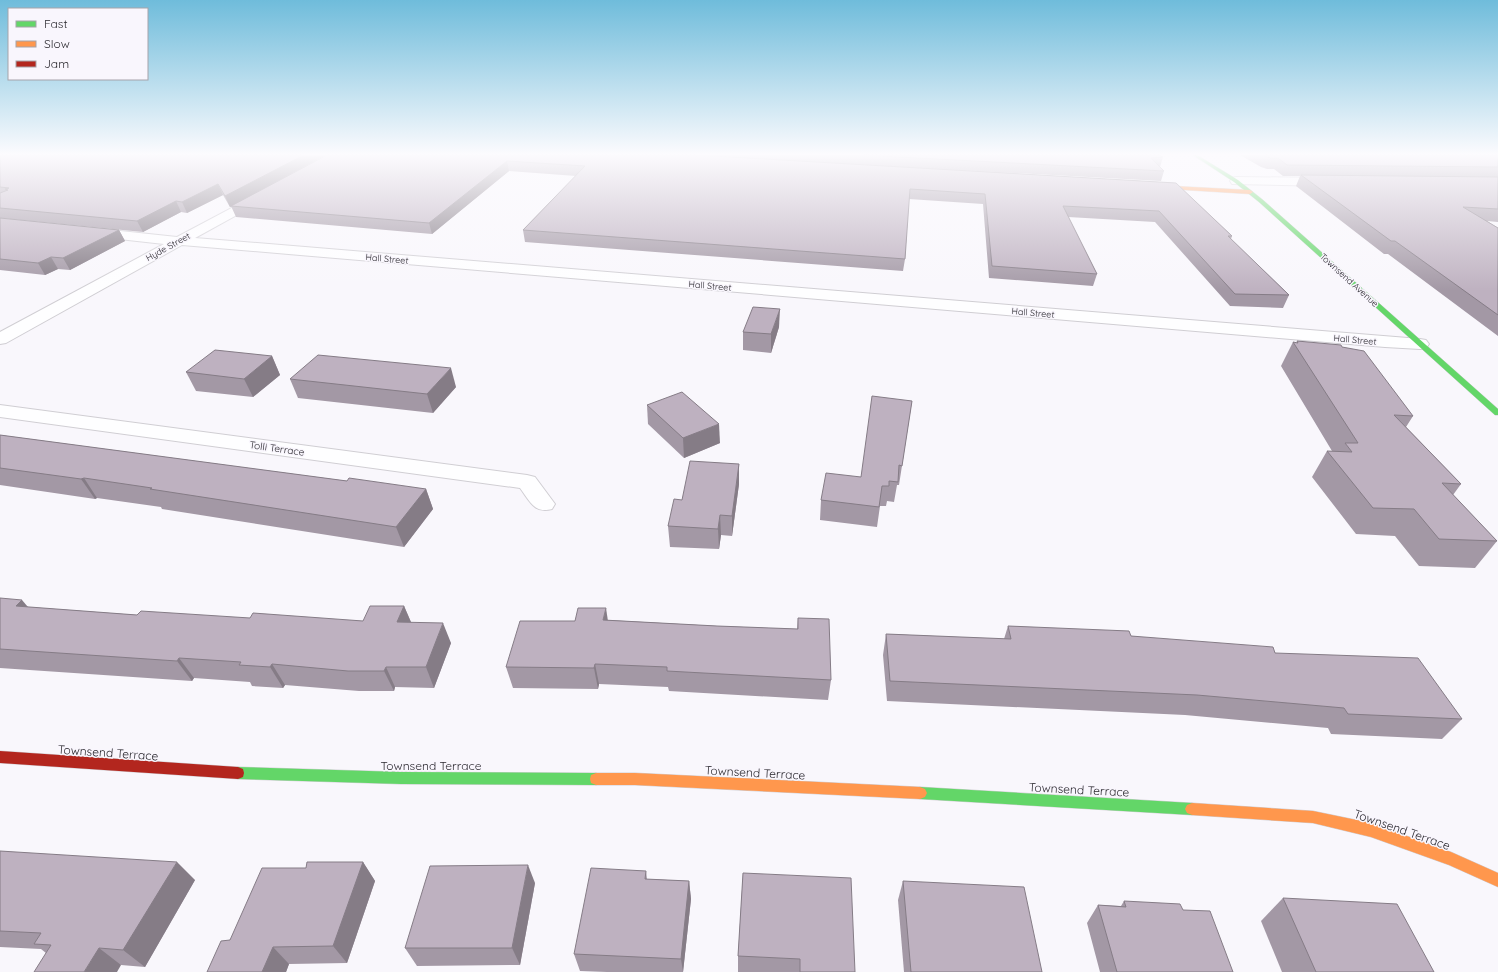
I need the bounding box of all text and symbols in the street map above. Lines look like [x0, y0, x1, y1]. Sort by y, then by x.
legend [8, 8, 148, 80]
text: Fast [44, 16, 68, 31]
text: Slow [44, 36, 70, 51]
text: Jam [44, 56, 69, 71]
street label: Hyde Street [144, 230, 192, 263]
street label: Townsend Avenue [1318, 250, 1381, 309]
street label: Hall Street [365, 251, 409, 266]
street label: Hall Street [688, 278, 732, 293]
street label: Hall Street [1011, 305, 1055, 320]
street label: Hall Street [1333, 332, 1377, 347]
street label: Tolli Terrace [249, 438, 306, 459]
street label: Townsend Terrace [57, 742, 159, 764]
street label: Townsend Terrace [381, 758, 482, 773]
street label: Townsend Terrace [704, 762, 806, 783]
street label: Townsend Terrace [1028, 779, 1130, 800]
street label: Townsend Terrace [1352, 806, 1452, 853]

